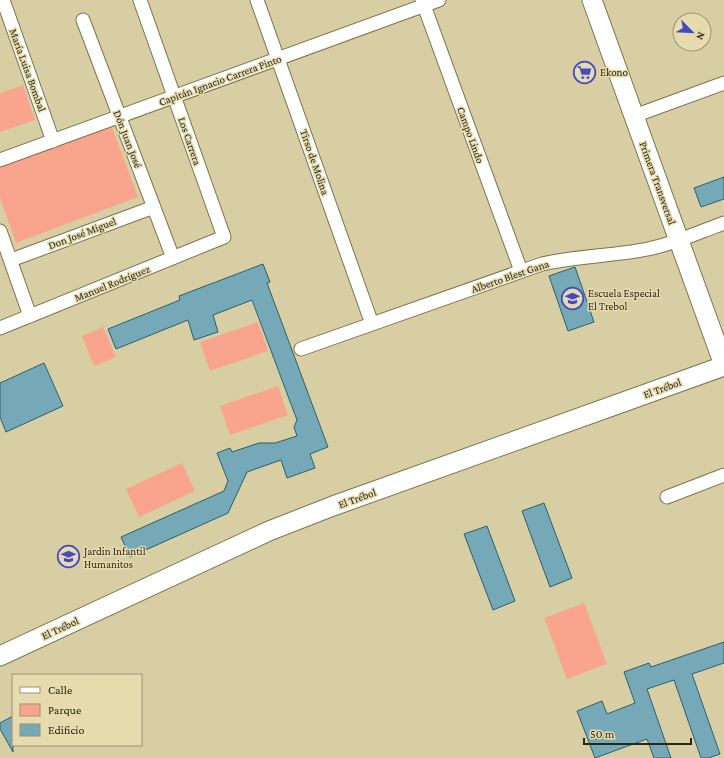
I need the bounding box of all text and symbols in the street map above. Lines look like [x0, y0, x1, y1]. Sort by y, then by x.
north arrow [672, 12, 712, 52]
street label: María Luisa Bombal [7, 27, 49, 113]
text: N [694, 30, 708, 42]
street label: Capitán Ignacio Carrera Pinto [157, 52, 284, 109]
supermarket icon: Ekono [572, 59, 598, 85]
place label: Ekono [600, 66, 629, 78]
street label: Campo Lindo [454, 105, 487, 166]
street label: Dón Juan José [111, 108, 145, 170]
street label: Los Carrera [176, 115, 204, 167]
street label: Tirso de Molina [298, 128, 332, 196]
street label: Primera Transversal [637, 140, 679, 226]
street label: Don José Miguel [46, 215, 118, 252]
street label: Alberto Blest Gana [470, 257, 550, 295]
street label: Manuel Rodríguez [72, 262, 152, 305]
school or university icon: Escuela Especial El Trebol [559, 286, 585, 312]
place label: Escuela Especial El Trebol [588, 287, 660, 312]
street label: El Trébol [641, 376, 683, 400]
street label: El Trébol [336, 486, 378, 510]
school or university icon: Jardin Infantil Humanitos [56, 544, 82, 570]
place label: Jardin Infantil Humanitos [83, 545, 146, 570]
street label: El Trébol [40, 614, 80, 642]
legend [12, 674, 142, 746]
text: Calle [48, 683, 72, 697]
text: Parque [48, 703, 81, 717]
scale bar [584, 720, 691, 746]
text: Edificio [48, 723, 85, 737]
text: 50 m [590, 727, 615, 741]

